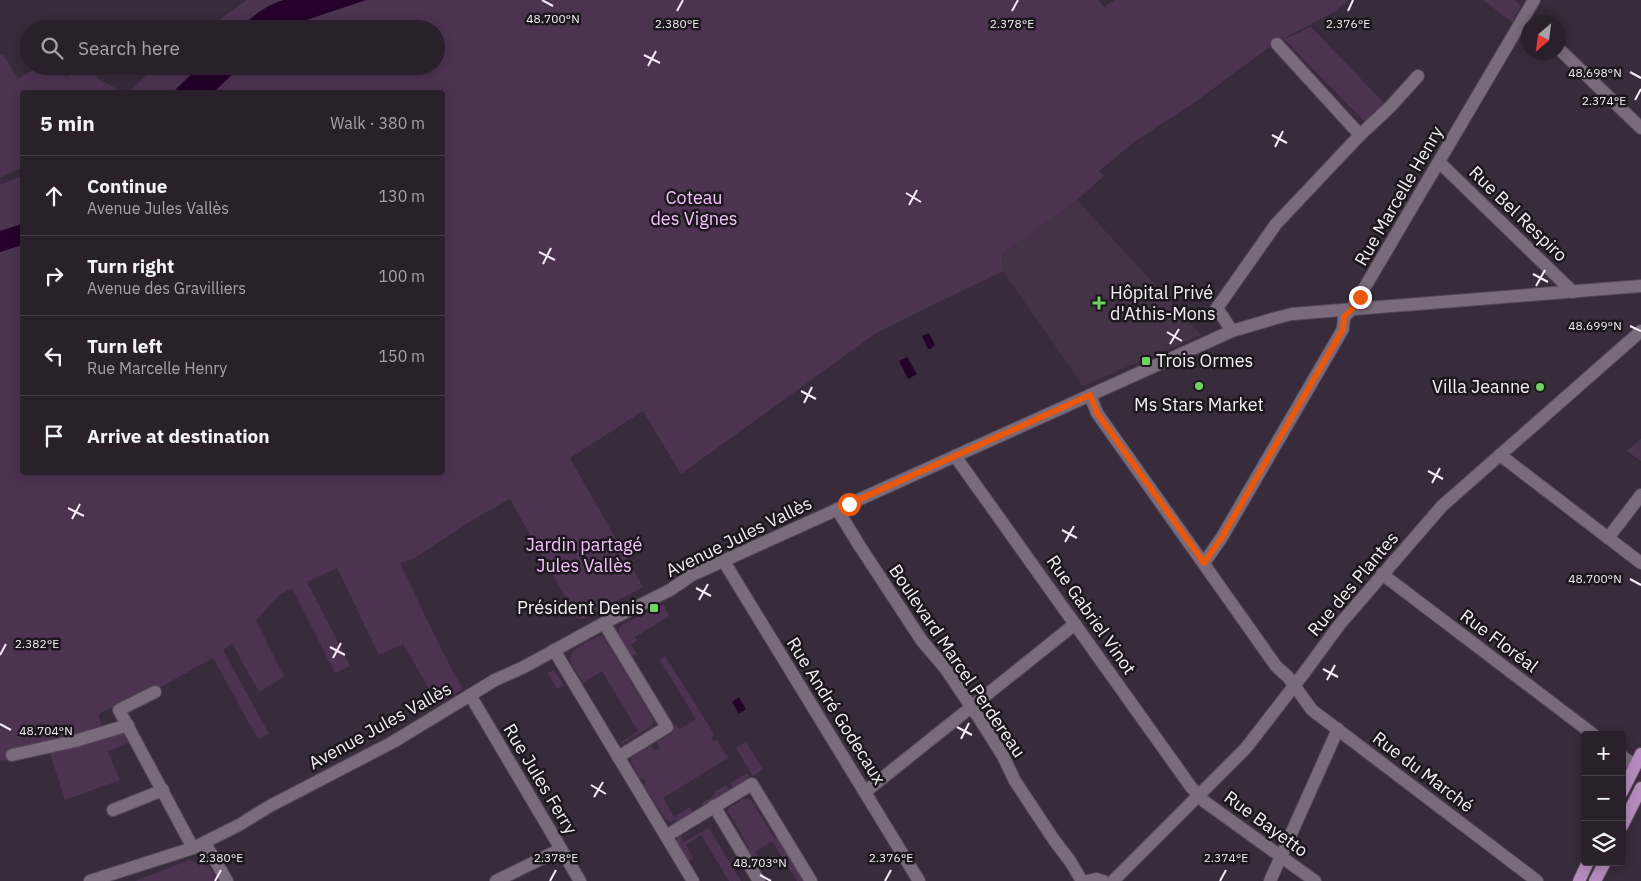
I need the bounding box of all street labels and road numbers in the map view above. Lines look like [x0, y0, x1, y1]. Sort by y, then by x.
street label: Rue Marcelle Henry [1349, 122, 1448, 270]
street label: Rue Bel Respiro [1464, 161, 1572, 266]
street label: Avenue Jules Vallès [662, 491, 816, 582]
street label: Rue des Plantes [1302, 527, 1403, 641]
street label: Rue Gabriel Vinot [1042, 551, 1141, 679]
street label: Boulevard Marcel Perdereau [884, 560, 1031, 762]
street label: Rue Floréal [1456, 604, 1543, 677]
street label: Rue André Godecaux [782, 633, 891, 789]
street label: Avenue Jules Vallès [304, 677, 455, 774]
street label: Rue Jules Ferry [498, 719, 582, 838]
street label: Rue du Marché [1368, 726, 1479, 817]
street label: Rue Bayetto [1220, 785, 1313, 862]

